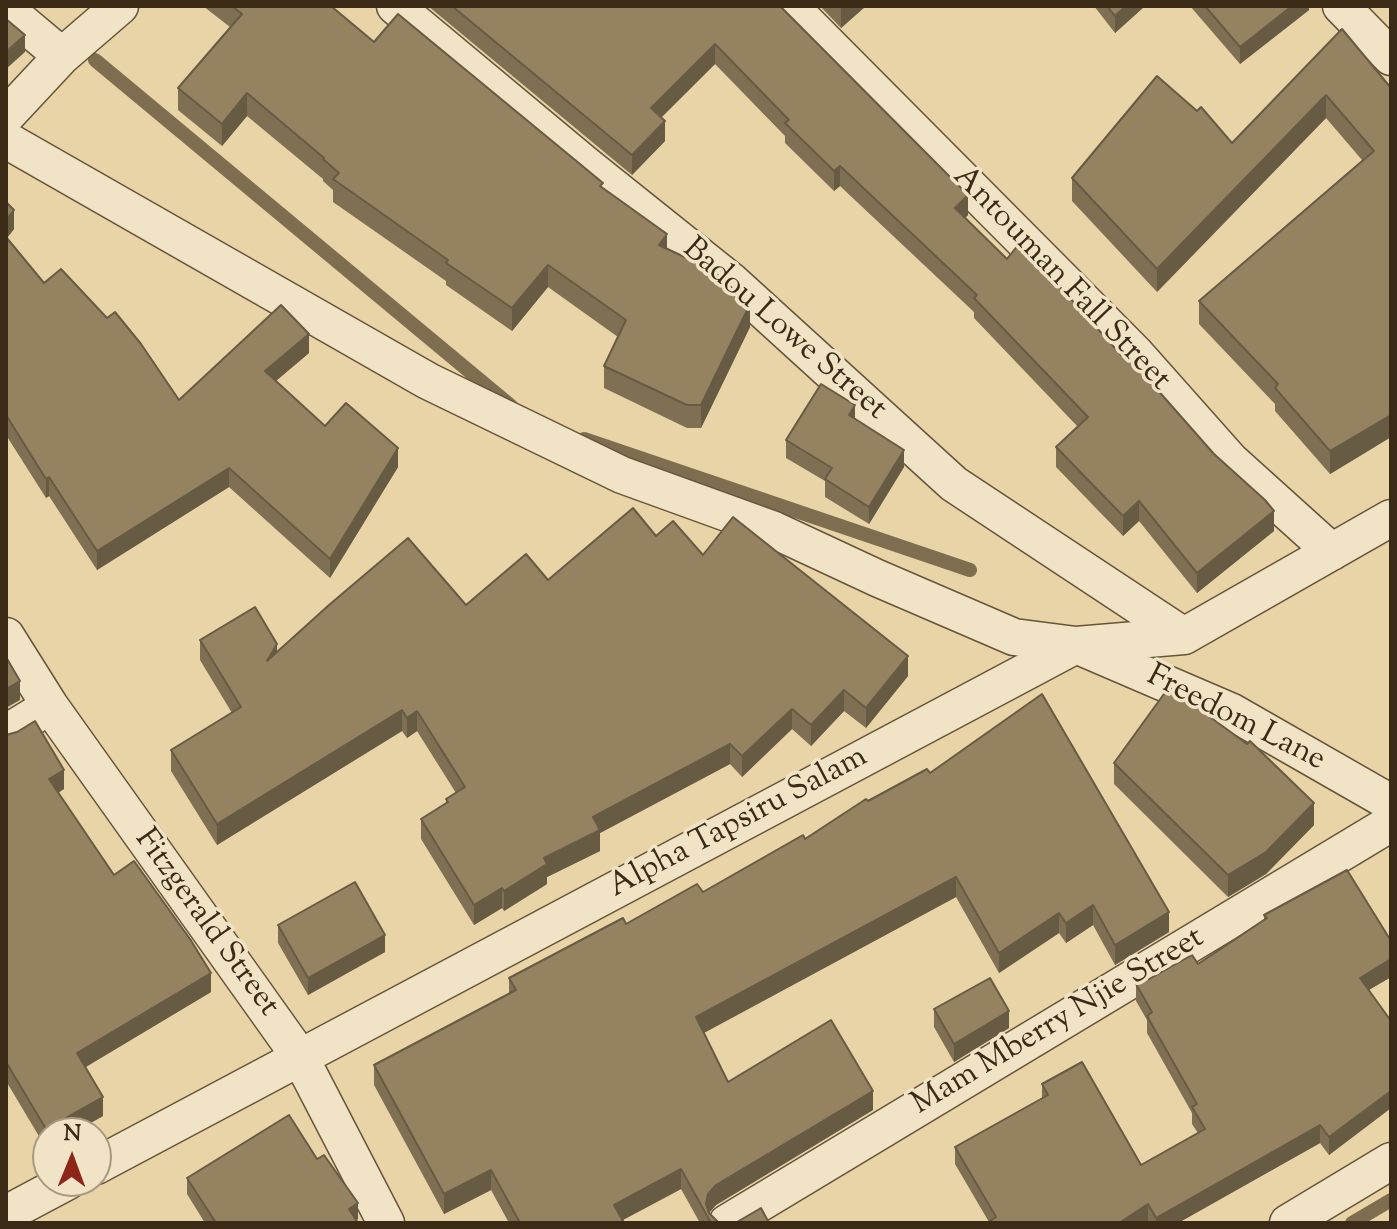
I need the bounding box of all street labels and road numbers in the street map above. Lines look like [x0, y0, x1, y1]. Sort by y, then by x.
street label: Antouman Fall Street [943, 160, 1177, 400]
street label: Badou Lowe Street [673, 232, 893, 430]
street label: Freedom Lane [1139, 659, 1331, 781]
street label: Alpha Tapsiru Salam [603, 740, 875, 908]
street label: Fitzgerald Street [124, 823, 286, 1025]
street label: Mam Mberry Njie Street [906, 920, 1212, 1126]

